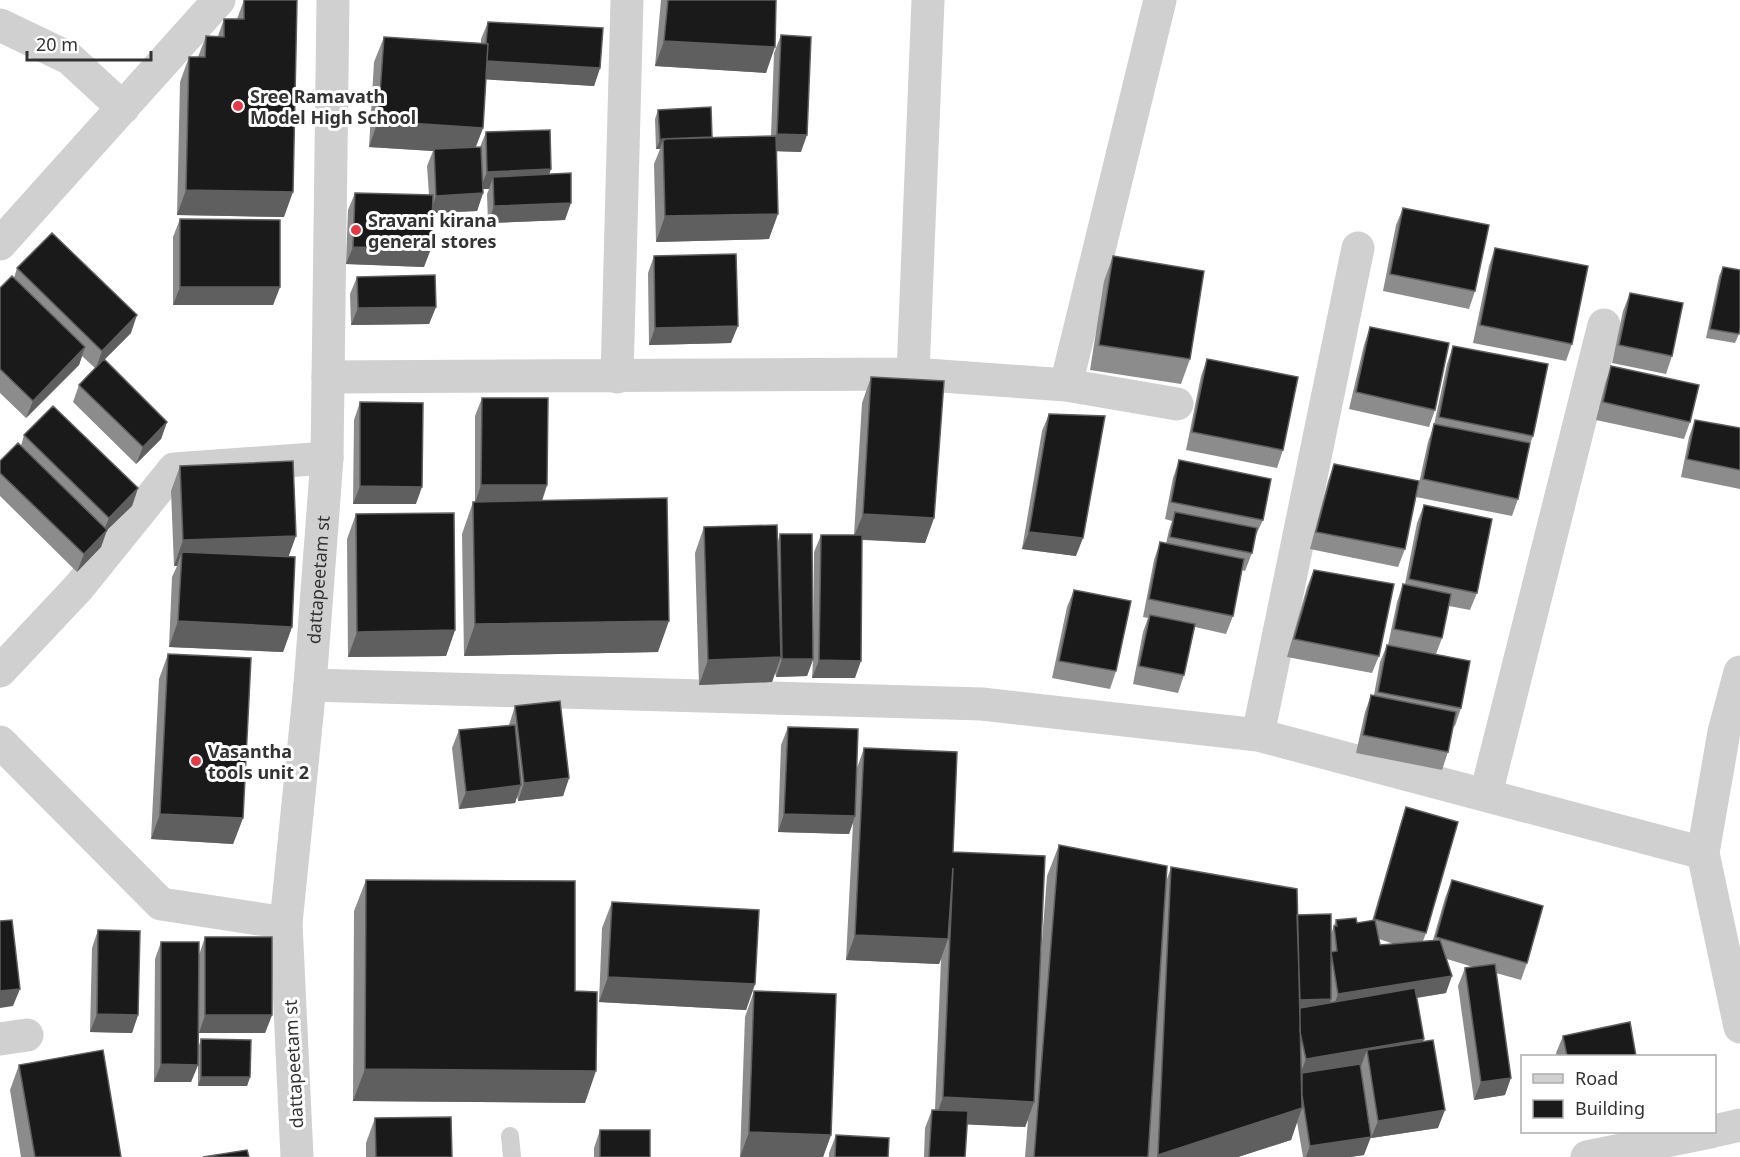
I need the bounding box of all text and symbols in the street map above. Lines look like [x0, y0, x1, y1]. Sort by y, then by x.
scale bar [27, 24, 152, 62]
text: 20 m [36, 32, 78, 56]
place label: Sree Ramavath Model High School [250, 84, 416, 129]
marker: Sree Ramavath Model High School [231, 99, 245, 113]
place label: Sravani kirana general stores [368, 208, 497, 253]
marker: Sravani kirana general stores [349, 223, 363, 237]
street label: dattapeetam st [301, 514, 335, 645]
place label: Vasantha tools unit 2 [208, 739, 309, 784]
marker: Vasantha tools unit 2 [189, 754, 203, 768]
street label: dattapeetam st [278, 999, 308, 1129]
legend [1521, 1055, 1716, 1133]
text: Road [1575, 1066, 1618, 1090]
text: Building [1575, 1096, 1645, 1120]

